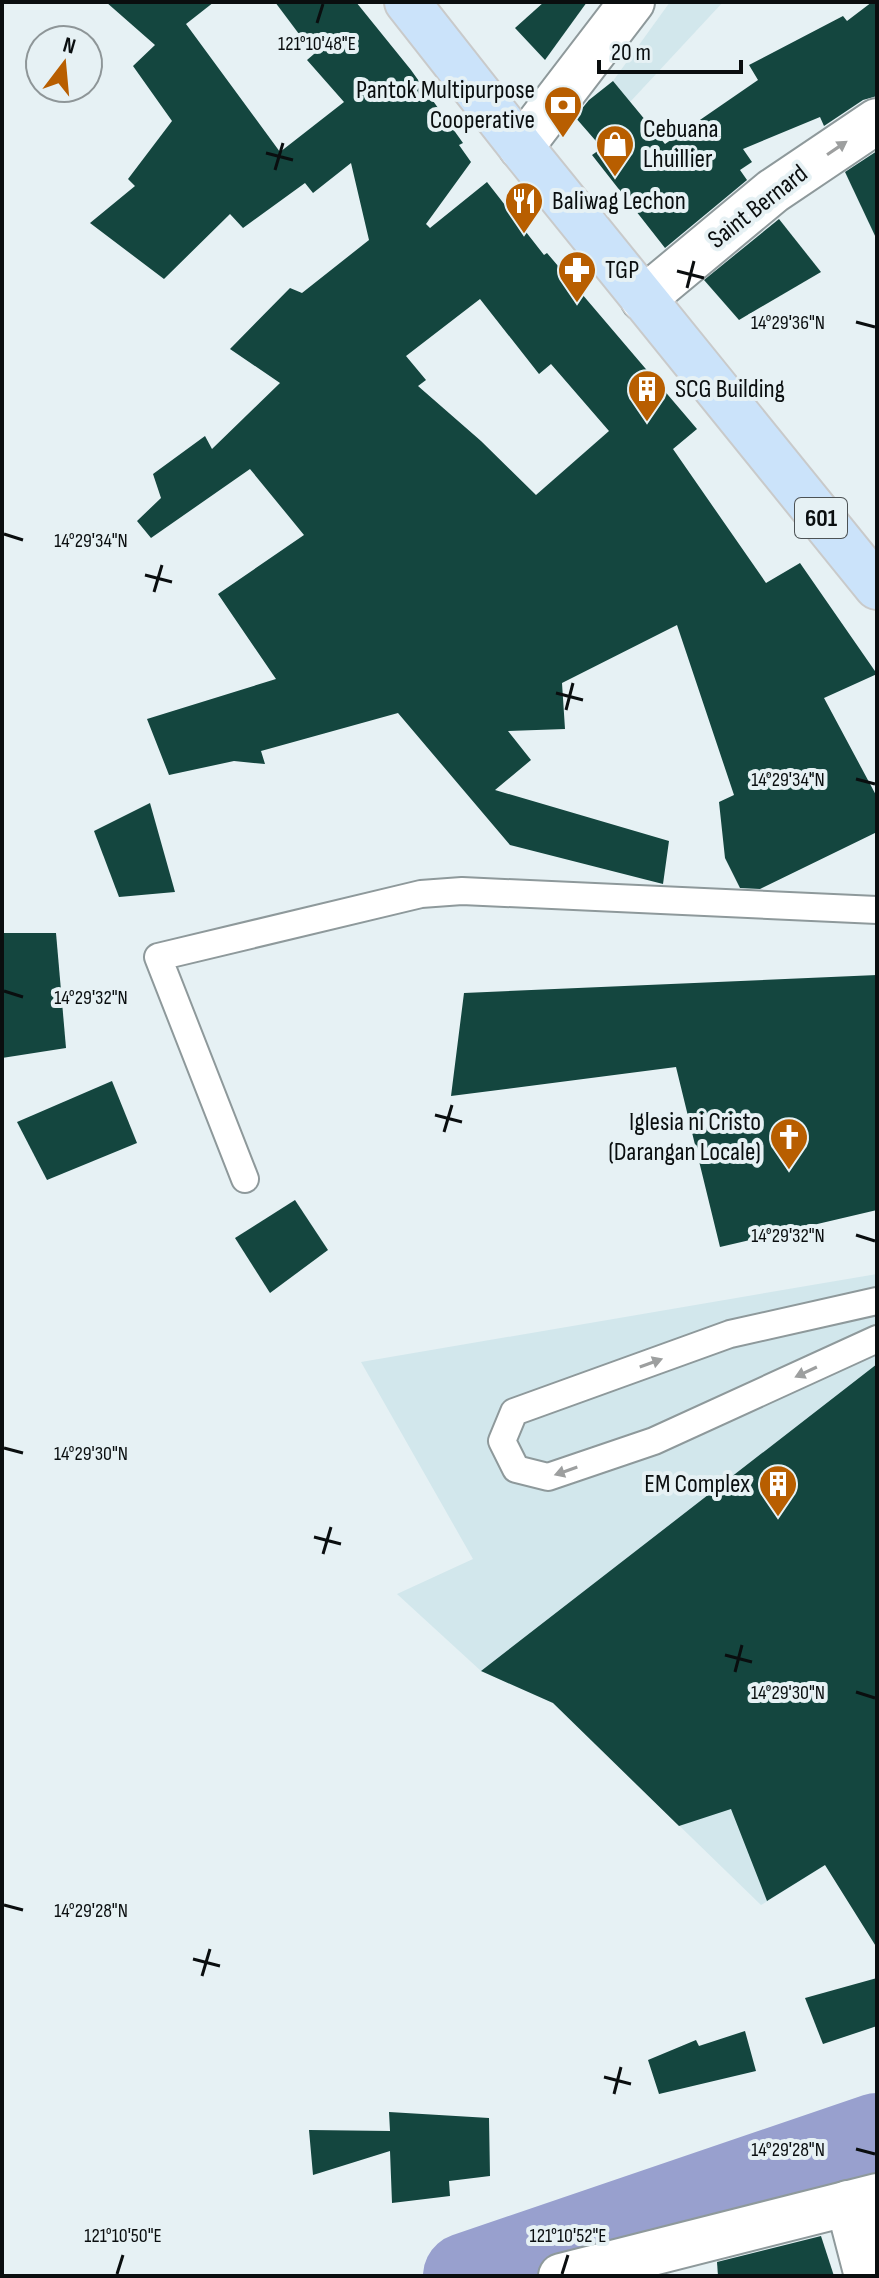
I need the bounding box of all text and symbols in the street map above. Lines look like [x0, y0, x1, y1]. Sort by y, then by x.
north arrow [24, 24, 104, 104]
scale bar [599, 24, 741, 74]
text: N [60, 32, 78, 61]
text: 121°10'48"E [278, 32, 356, 56]
text: 20 m [611, 38, 651, 67]
place label: Pantok Multipurpose Cooperative [356, 75, 535, 136]
bank icon: Pantok Multipurpose Cooperative [542, 84, 584, 139]
place label: Cebuana Lhuillier [643, 114, 719, 175]
shop icon: Cebuana Lhuillier [594, 123, 636, 178]
one-way arrow [826, 141, 848, 156]
street label: Saint Bernard [702, 159, 814, 255]
restaurant icon: Baliwag Lechon [503, 180, 545, 235]
place label: Baliwag Lechon [552, 186, 686, 217]
pharmacy icon: TGP [556, 249, 598, 304]
place label: TGP [605, 255, 639, 286]
text: 14°29'36"N [751, 311, 825, 335]
building icon: SCG Building [626, 368, 668, 423]
place label: SCG Building [675, 374, 785, 405]
road number: 601 [795, 498, 847, 538]
text: 14°29'34"N [54, 529, 128, 553]
text: 14°29'34"N [751, 768, 825, 792]
text: 14°29'32"N [54, 986, 128, 1010]
place label: Iglesia ni Cristo (Darangan Locale) [608, 1107, 761, 1168]
church icon: Iglesia ni Cristo (Darangan Locale) [768, 1116, 810, 1171]
text: 14°29'32"N [751, 1224, 825, 1248]
one-way arrow [640, 1356, 664, 1368]
one-way arrow [794, 1365, 818, 1378]
text: 14°29'30"N [54, 1442, 128, 1466]
building icon: EM Complex [757, 1463, 799, 1518]
one-way arrow [554, 1465, 578, 1477]
place label: EM Complex [644, 1469, 750, 1500]
text: 14°29'30"N [751, 1681, 825, 1705]
text: 14°29'28"N [54, 1899, 128, 1923]
text: 14°29'28"N [751, 2138, 825, 2162]
text: 121°10'50"E [84, 2224, 162, 2248]
text: 121°10'52"E [530, 2224, 606, 2248]

